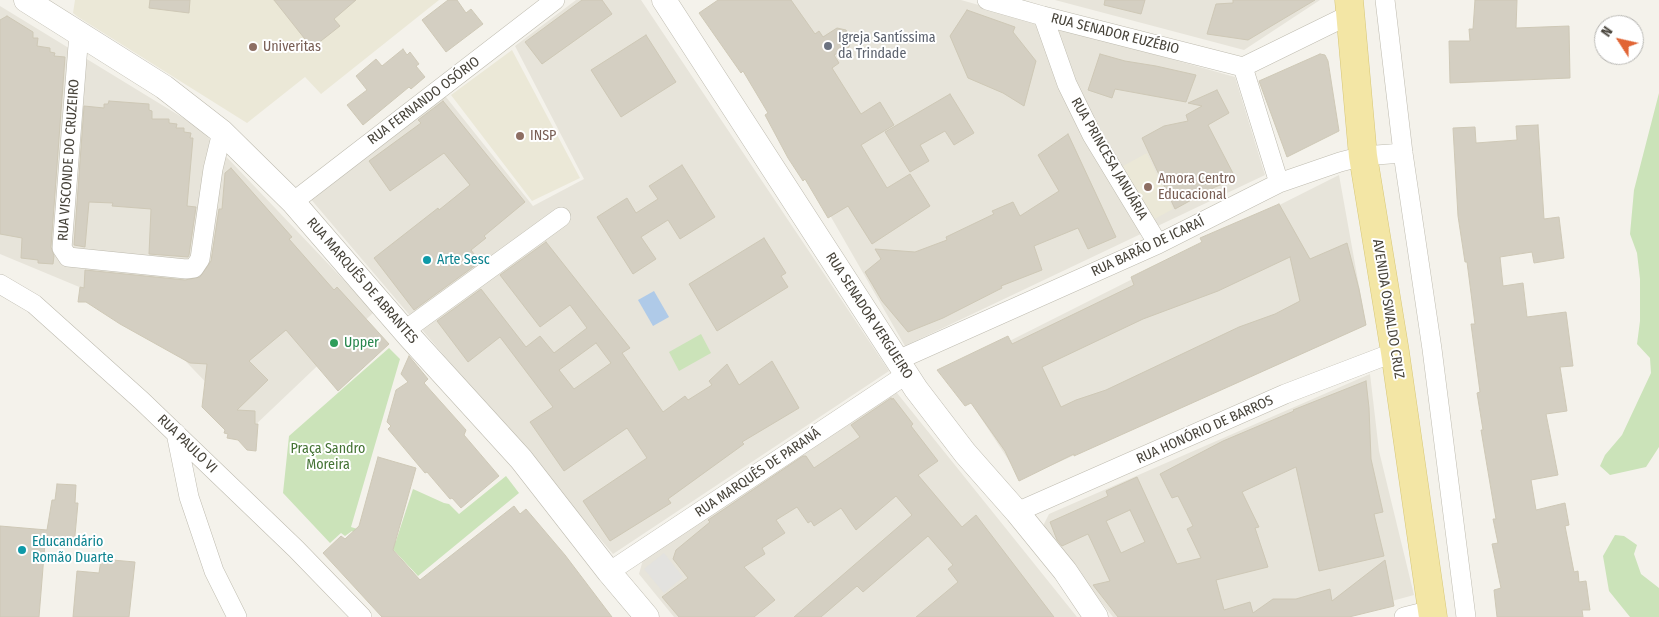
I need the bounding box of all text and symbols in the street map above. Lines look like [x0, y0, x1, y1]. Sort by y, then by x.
street label: RUA SENADOR EUZÉBIO [1049, 10, 1181, 58]
north arrow [1594, 15, 1644, 65]
text: N [1598, 23, 1616, 40]
place label: Igreja Santíssima da Trindade [838, 30, 936, 62]
place label: Univeritas [263, 39, 321, 55]
marker: Igreja Santíssima da Trindade [822, 40, 834, 52]
marker: Univeritas [247, 41, 259, 53]
street label: RUA FERNANDO OSÓRIO [365, 53, 483, 149]
street label: RUA VISCONDE DO CRUZEIRO [55, 79, 83, 241]
street label: RUA PRINCESA JANUÁRIA [1067, 95, 1151, 223]
place label: INSP [530, 128, 556, 144]
marker: INSP [514, 130, 526, 142]
place label: Amora Centro Educacional [1158, 171, 1236, 203]
marker: Amora Centro Educacional [1142, 181, 1154, 193]
street label: RUA BARÃO DE ICARAÍ [1089, 213, 1207, 281]
street label: RUA MARQUÊS DE ABRANTES [303, 215, 421, 347]
street label: AVENIDA OSWALDO CRUZ [1369, 238, 1407, 380]
street label: RUA SENADOR VERGUEIRO [822, 250, 916, 382]
place label: Arte Sesc [437, 252, 490, 268]
marker: Arte Sesc [421, 254, 433, 266]
place label: Upper [344, 335, 379, 351]
marker: Upper [328, 337, 340, 349]
street label: RUA HONÓRIO DE BARROS [1134, 392, 1276, 468]
street label: RUA PAULO VI [154, 411, 220, 477]
street label: RUA MARQUÊS DE PARANÁ [692, 425, 824, 521]
park label: Praça Sandro Moreira [291, 441, 365, 474]
place label: Educandário Romão Duarte [32, 534, 114, 566]
marker: Educandário Romão Duarte [16, 544, 28, 556]

